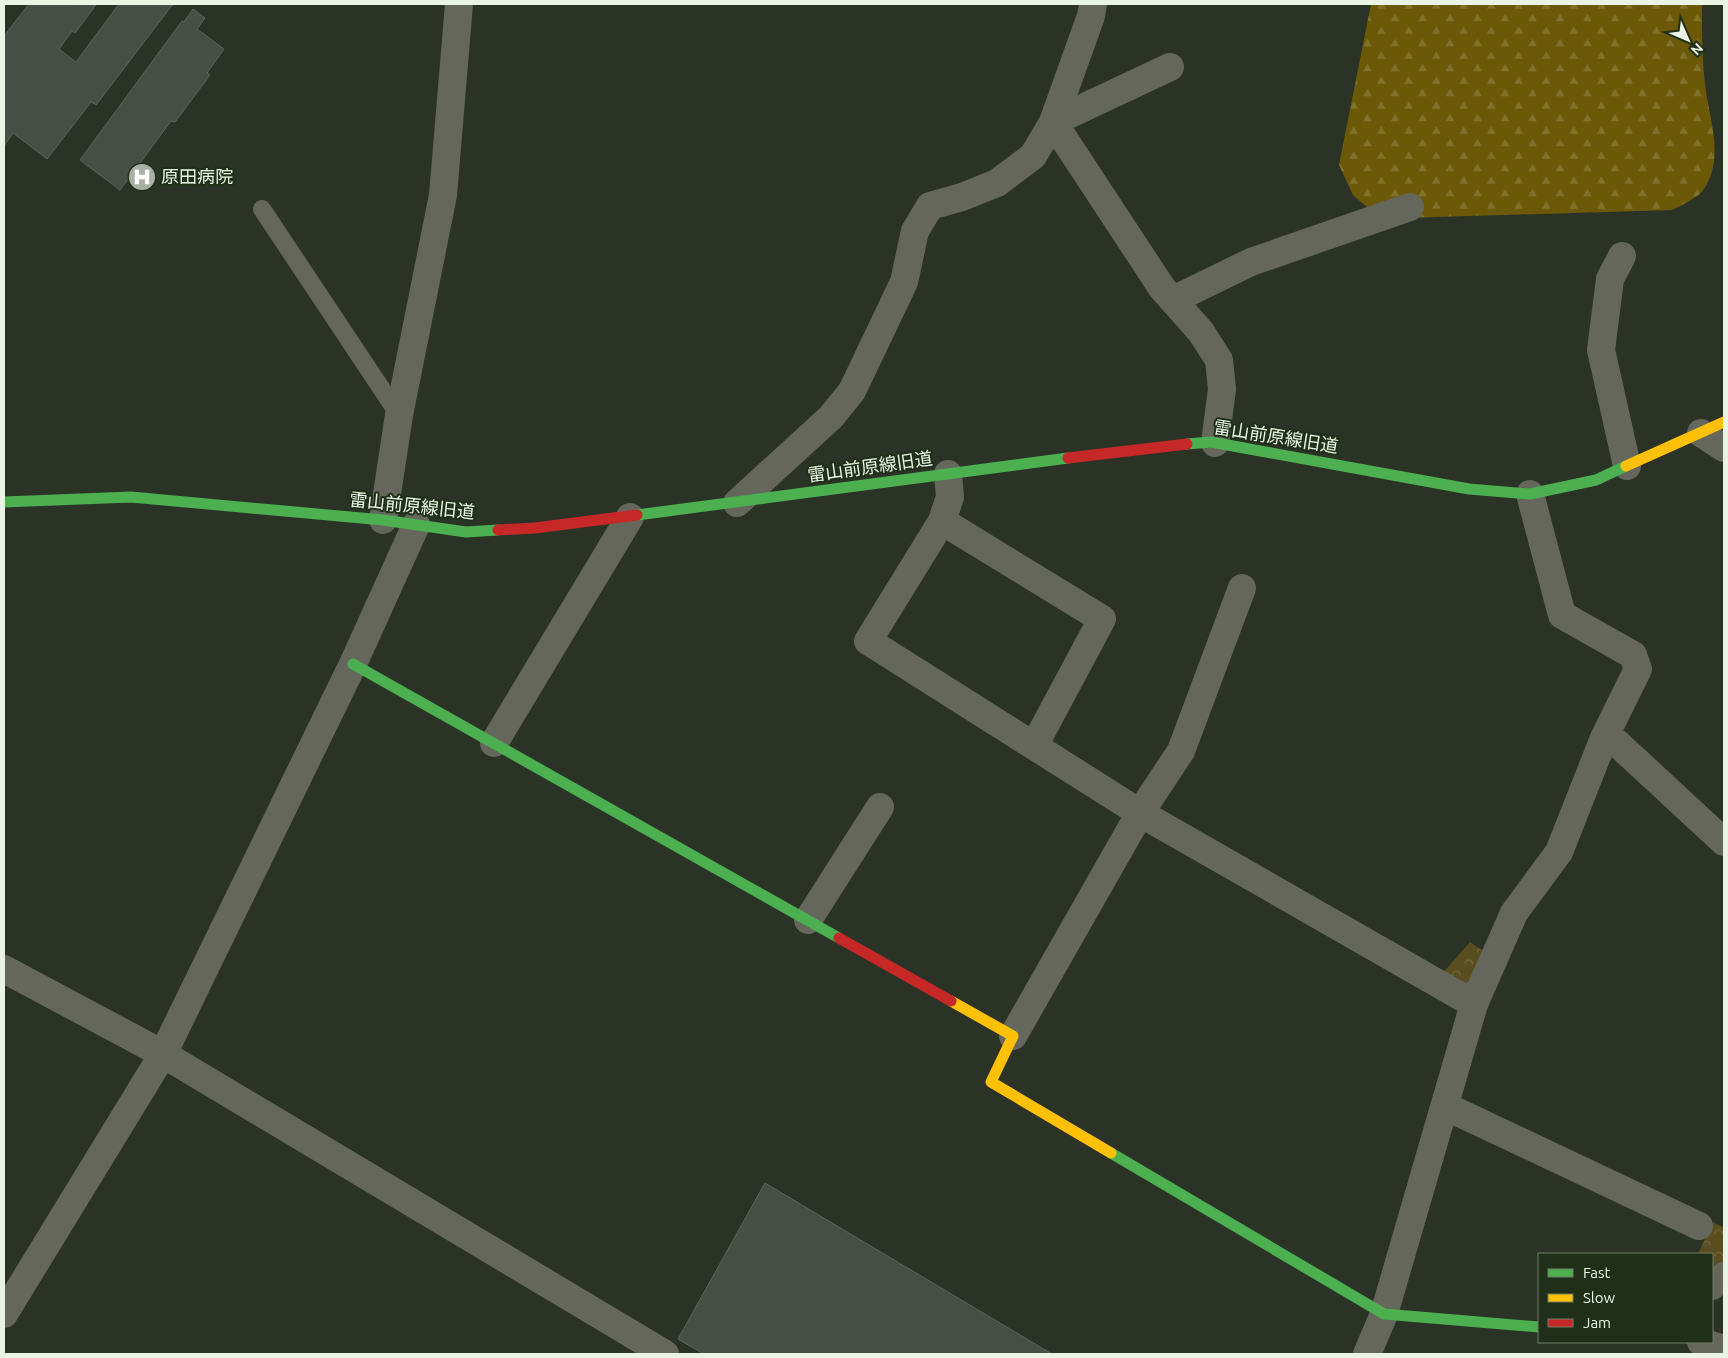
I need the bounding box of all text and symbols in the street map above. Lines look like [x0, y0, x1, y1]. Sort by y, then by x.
north arrow [1663, 15, 1713, 65]
text: N [1688, 40, 1707, 59]
hospital icon: 原田病院 [127, 162, 157, 192]
place label: 原田病院 [161, 166, 233, 186]
street label: 雷山前原線旧道 [1212, 416, 1340, 456]
street label: 雷山前原線旧道 [806, 447, 934, 485]
street label: 雷山前原線旧道 [348, 488, 476, 522]
legend [1538, 1253, 1713, 1343]
text: Fast [1583, 1264, 1611, 1281]
text: Slow [1583, 1289, 1616, 1306]
text: Jam [1583, 1314, 1611, 1331]

